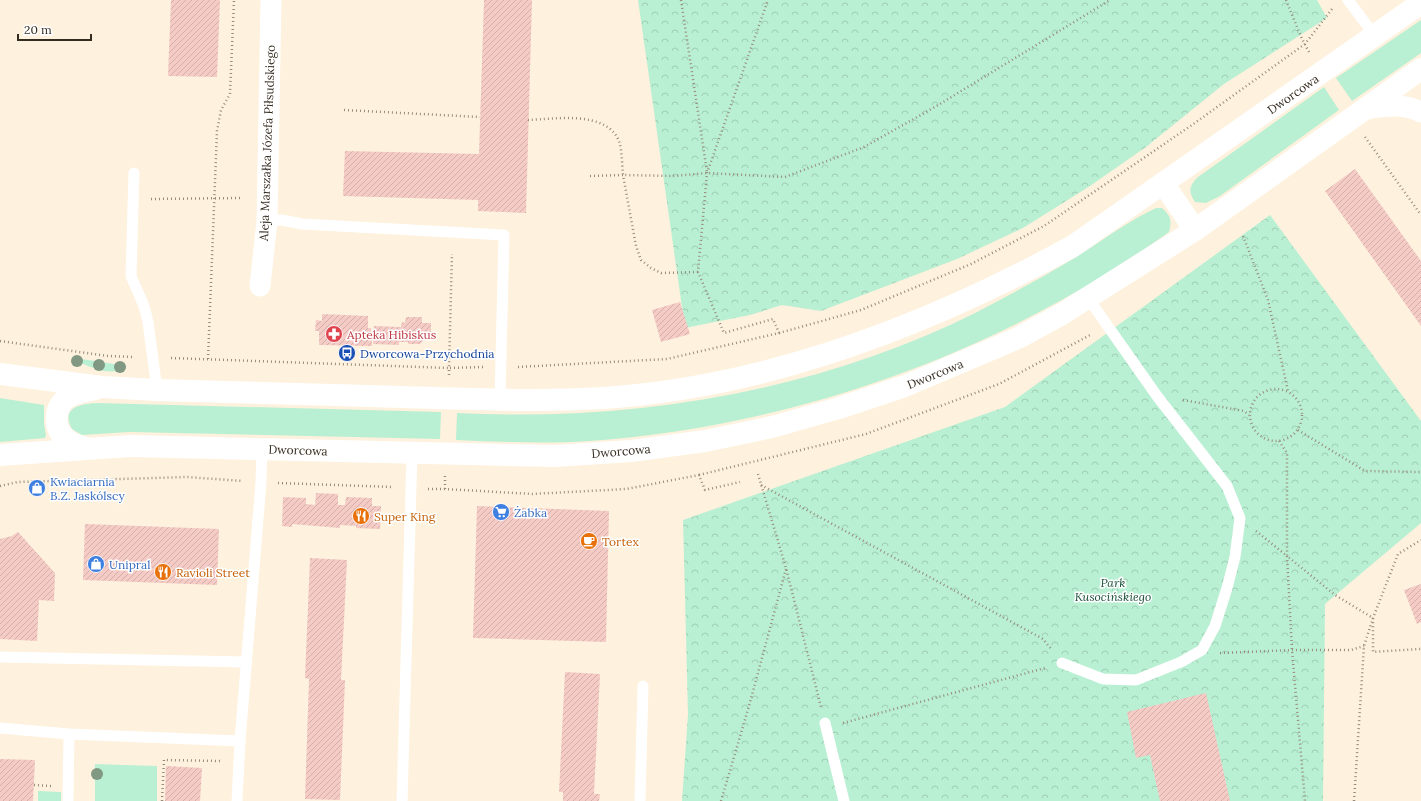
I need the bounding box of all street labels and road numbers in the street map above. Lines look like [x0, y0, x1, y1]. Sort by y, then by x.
street label: Aleja Marszałka Józefa Piłsudskiego [256, 45, 278, 242]
street label: Dworcowa [1264, 71, 1322, 117]
street label: Dworcowa [905, 356, 965, 392]
street label: Dworcowa [268, 441, 328, 459]
street label: Dworcowa [591, 441, 651, 461]

